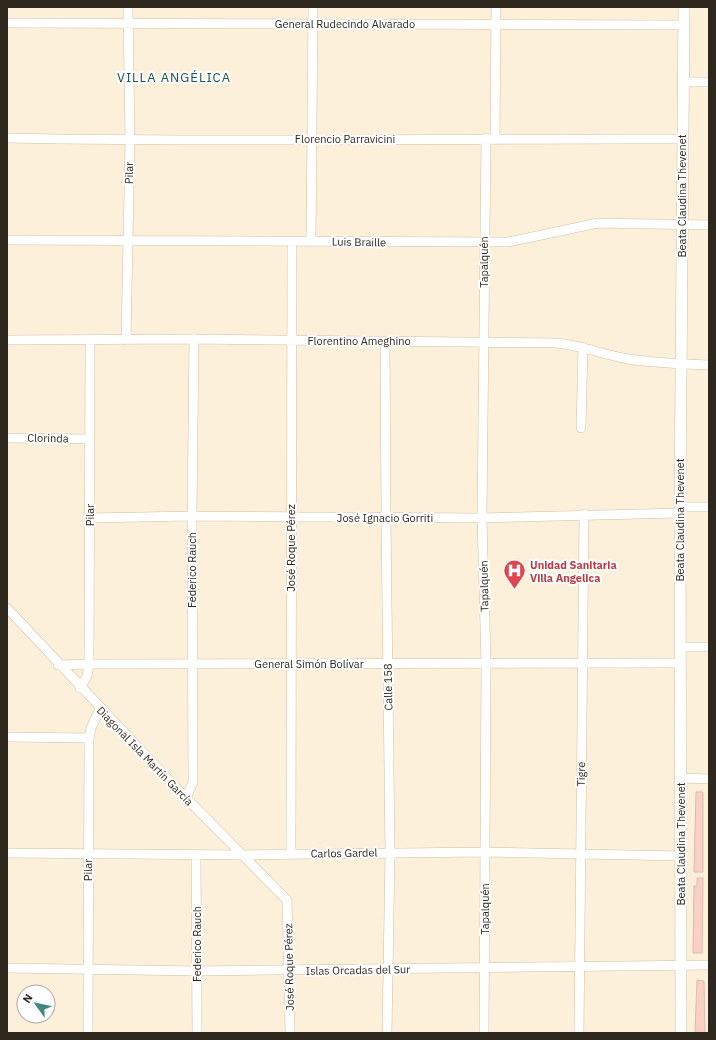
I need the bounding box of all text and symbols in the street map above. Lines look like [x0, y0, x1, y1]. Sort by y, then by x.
street label: General Rudecindo Alvarado [275, 17, 415, 31]
district label: VILLA ANGÉLICA [117, 69, 231, 86]
street label: Florencio Parravicini [295, 132, 395, 146]
street label: Beata Claudina Thevenet [675, 134, 689, 258]
street label: Pilar [122, 162, 136, 184]
street label: Luis Braille [332, 235, 386, 249]
street label: Tapalquén [477, 236, 491, 288]
street label: Florentino Ameghino [307, 334, 411, 348]
street label: Clorinda [27, 431, 69, 445]
street label: Beata Claudina Thevenet [673, 458, 687, 582]
street label: Pilar [83, 504, 97, 526]
street label: José Roque Pérez [284, 504, 298, 592]
street label: José Ignacio Gorriti [337, 511, 433, 525]
street label: Federico Rauch [185, 532, 199, 608]
hospital icon: Unidad Sanitaria Villa Angelica [502, 558, 528, 591]
place label: Unidad Sanitaria Villa Angelica [530, 558, 617, 585]
street label: Tapalquén [477, 560, 491, 612]
street label: General Simón Bolívar [254, 657, 364, 671]
street label: Calle 158 [381, 663, 395, 711]
street label: Diagonal Isla Martín García [94, 703, 196, 809]
street label: Tigre [574, 761, 588, 787]
street label: Beata Claudina Thevenet [674, 782, 688, 906]
street label: Carlos Gardel [311, 845, 377, 861]
street label: Pilar [81, 859, 95, 881]
street label: Tapalquén [478, 883, 492, 935]
street label: Federico Rauch [190, 906, 204, 982]
street label: José Roque Pérez [281, 923, 297, 1011]
street label: Islas Orcadas del Sur [306, 962, 410, 978]
north arrow [16, 984, 56, 1024]
text: N [20, 991, 36, 1006]

